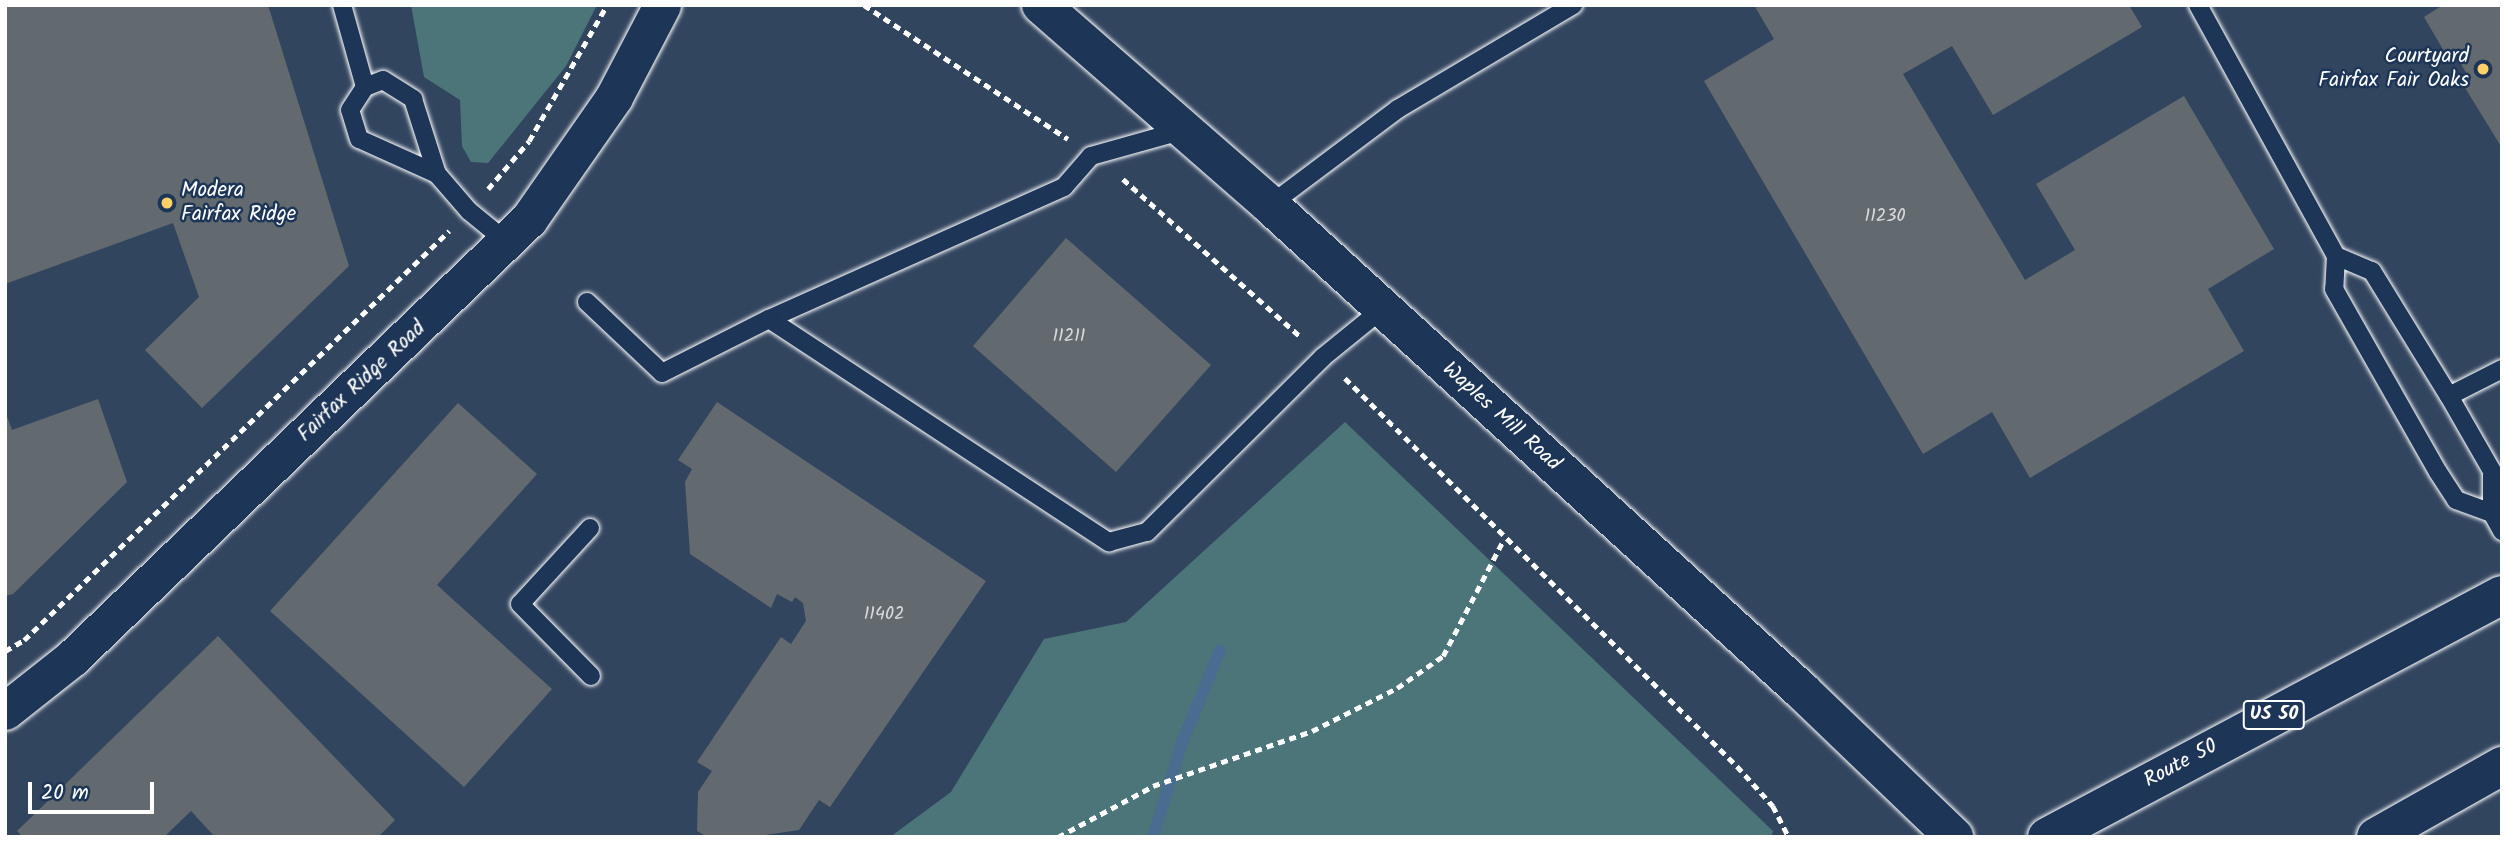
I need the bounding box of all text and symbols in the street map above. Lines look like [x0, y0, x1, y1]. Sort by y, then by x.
place label: Courtyard Fairfax Fair Oaks [2318, 44, 2469, 94]
marker: Courtyard Fairfax Fair Oaks [2475, 61, 2491, 77]
place label: Modera Fairfax Ridge [181, 178, 296, 228]
marker: Modera Fairfax Ridge [159, 195, 175, 211]
house number: 11230 [1864, 206, 1906, 228]
street label: Fairfax Ridge Road [293, 316, 431, 448]
house number: 11211 [1052, 326, 1086, 348]
street label: Waples Mill Road [1437, 357, 1565, 477]
house number: 11402 [864, 604, 904, 626]
road number: US 50 [2242, 700, 2306, 730]
street label: Route 50 [2140, 734, 2222, 794]
scale bar [32, 768, 158, 812]
text: 20 m [41, 777, 89, 810]

